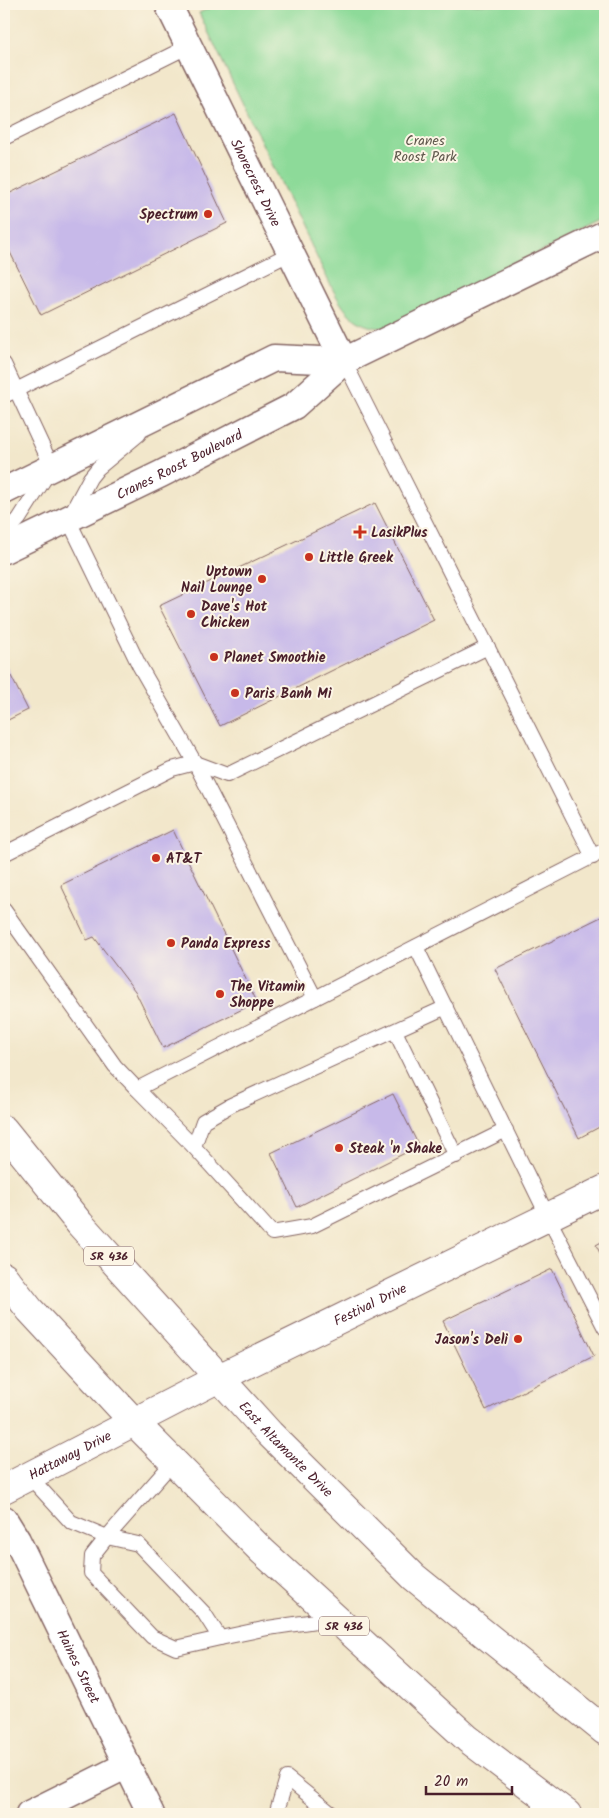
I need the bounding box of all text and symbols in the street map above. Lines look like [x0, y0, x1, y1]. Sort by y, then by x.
park label: Cranes Roost Park [393, 130, 457, 168]
street label: Shorecrest Drive [224, 135, 286, 231]
place label: Spectrum [139, 204, 199, 226]
marker: Spectrum [202, 208, 214, 220]
street label: Cranes Roost Boulevard [113, 424, 247, 506]
place label: LasikPlus [371, 522, 428, 544]
marker: LasikPlus [353, 525, 367, 539]
place label: Little Greek [319, 547, 394, 569]
marker: Little Greek [303, 551, 315, 563]
place label: Uptown Nail Lounge [181, 561, 252, 599]
marker: Uptown Nail Lounge [256, 573, 268, 585]
place label: Dave's Hot Chicken [201, 596, 268, 634]
marker: Dave's Hot Chicken [185, 608, 197, 620]
place label: Planet Smoothie [224, 647, 326, 669]
marker: Planet Smoothie [208, 651, 220, 663]
place label: Paris Banh Mi [245, 683, 332, 705]
marker: Paris Banh Mi [229, 687, 241, 699]
place label: AT&T [166, 848, 202, 870]
marker: AT&T [150, 852, 162, 864]
place label: Panda Express [181, 933, 271, 955]
marker: Panda Express [165, 937, 177, 949]
place label: The Vitamin Shoppe [230, 976, 305, 1014]
marker: The Vitamin Shoppe [214, 988, 226, 1000]
place label: Steak 'n Shake [349, 1138, 442, 1160]
marker: Steak 'n Shake [333, 1142, 345, 1154]
road number: SR 436 [84, 1246, 134, 1266]
street label: Festival Drive [330, 1277, 411, 1332]
place label: Jason's Deli [435, 1329, 508, 1351]
marker: Jason's Deli [512, 1333, 524, 1345]
street label: East Altamonte Drive [233, 1396, 338, 1503]
street label: Hattaway Drive [25, 1425, 116, 1487]
road number: SR 436 [319, 1616, 369, 1635]
street label: Haines Street [50, 1626, 106, 1708]
scale bar [426, 1763, 513, 1795]
text: 20 m [434, 1770, 468, 1794]

